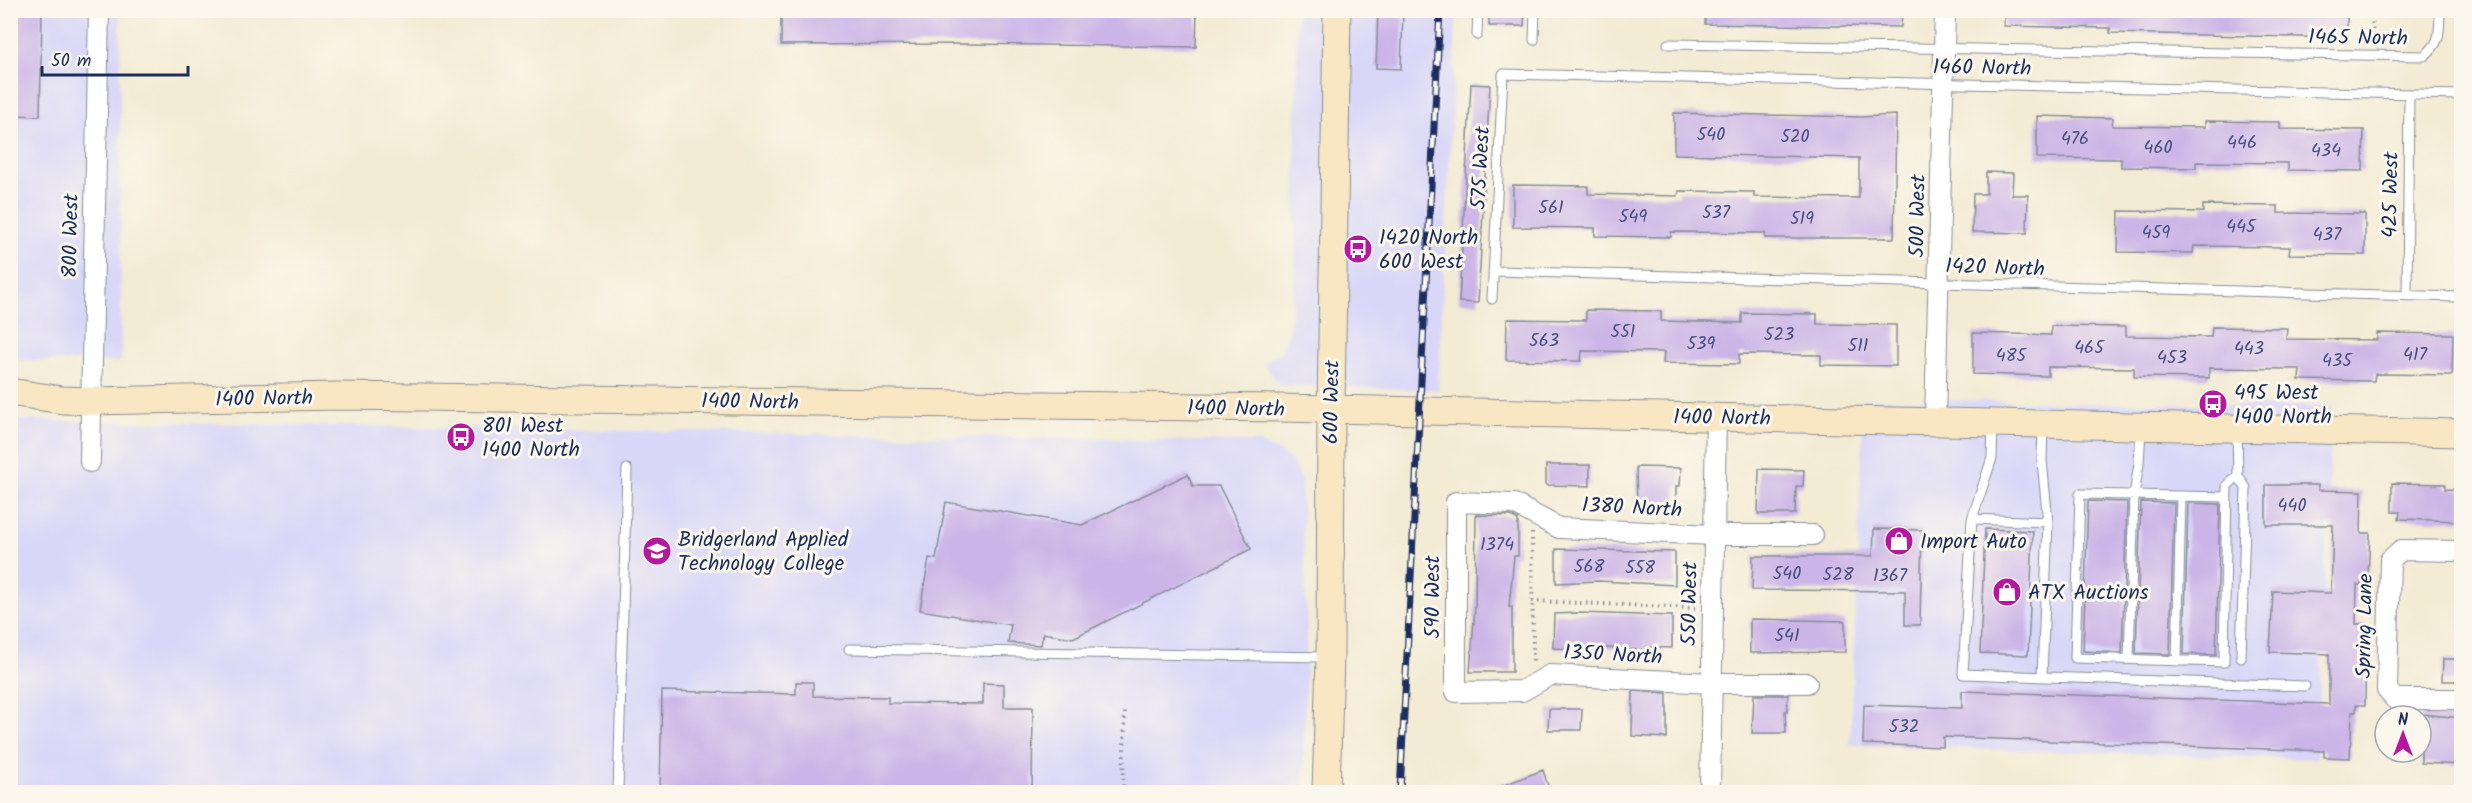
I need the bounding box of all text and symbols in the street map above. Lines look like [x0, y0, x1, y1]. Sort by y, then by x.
street label: 1465 North [2308, 21, 2408, 56]
scale bar [42, 39, 188, 77]
text: 50 m [51, 47, 91, 76]
street label: 1460 North [1932, 51, 2032, 86]
house number: 540 [1697, 121, 1725, 150]
house number: 520 [1780, 123, 1810, 152]
street label: 575 West [1463, 125, 1500, 211]
house number: 476 [2061, 125, 2089, 154]
house number: 446 [2227, 129, 2257, 158]
house number: 460 [2144, 134, 2172, 163]
house number: 434 [2311, 137, 2341, 166]
street label: 425 West [2374, 151, 2409, 239]
street label: 500 West [1901, 173, 1936, 258]
street label: 800 West [54, 192, 89, 279]
house number: 561 [1538, 194, 1564, 223]
house number: 537 [1702, 199, 1731, 228]
house number: 549 [1619, 203, 1647, 232]
house number: 519 [1790, 205, 1814, 234]
house number: 445 [2226, 213, 2257, 242]
house number: 459 [2142, 219, 2170, 248]
house number: 437 [2313, 221, 2342, 250]
place label: 1420 North 600 West [1379, 222, 1478, 279]
bus stop icon: 1420 North 600 West [1342, 233, 1374, 265]
street label: 1420 North [1945, 250, 2045, 287]
house number: 551 [1611, 318, 1635, 347]
house number: 523 [1764, 321, 1794, 350]
house number: 563 [1529, 327, 1559, 356]
house number: 539 [1687, 330, 1716, 359]
house number: 511 [1848, 332, 1868, 361]
house number: 465 [2074, 334, 2105, 363]
house number: 443 [2234, 335, 2264, 364]
house number: 417 [2403, 341, 2428, 370]
house number: 485 [1996, 342, 2028, 371]
house number: 453 [2157, 344, 2187, 373]
house number: 435 [2322, 347, 2353, 376]
street label: 600 West [1315, 359, 1350, 444]
place label: 495 West 1400 North [2234, 377, 2332, 434]
street label: 1400 North [215, 382, 313, 417]
street label: 1400 North [701, 385, 799, 420]
bus stop icon: 495 West 1400 North [2197, 388, 2229, 420]
street label: 1400 North [1187, 392, 1285, 427]
street label: 1400 North [1673, 401, 1771, 436]
place label: 801 West 1400 North [482, 410, 580, 467]
bus stop icon: 801 West 1400 North [445, 421, 477, 453]
street label: 1380 North [1581, 489, 1683, 528]
house number: 440 [2278, 492, 2306, 521]
place label: Bridgerland Applied Technology College [678, 524, 849, 581]
shop icon: Import Auto [1883, 525, 1915, 557]
place label: Import Auto [1920, 526, 2027, 559]
house number: 1374 [1480, 531, 1514, 560]
school or university icon: Bridgerland Applied Technology College [641, 535, 673, 567]
house number: 568 [1574, 553, 1604, 582]
street label: 590 West [1417, 554, 1450, 639]
house number: 558 [1625, 554, 1655, 583]
house number: 540 [1773, 560, 1801, 589]
street label: 550 West [1673, 561, 1708, 647]
house number: 528 [1823, 561, 1854, 590]
house number: 1367 [1873, 562, 1908, 591]
street label: Spring Lane [2348, 573, 2383, 679]
shop icon: ATX Auctions [1991, 576, 2023, 608]
place label: ATX Auctions [2028, 577, 2149, 610]
house number: 541 [1774, 622, 1800, 651]
street label: 1350 North [1563, 636, 1663, 675]
north arrow [2373, 704, 2433, 764]
text: N [2398, 708, 2408, 733]
house number: 532 [1889, 713, 1919, 742]

